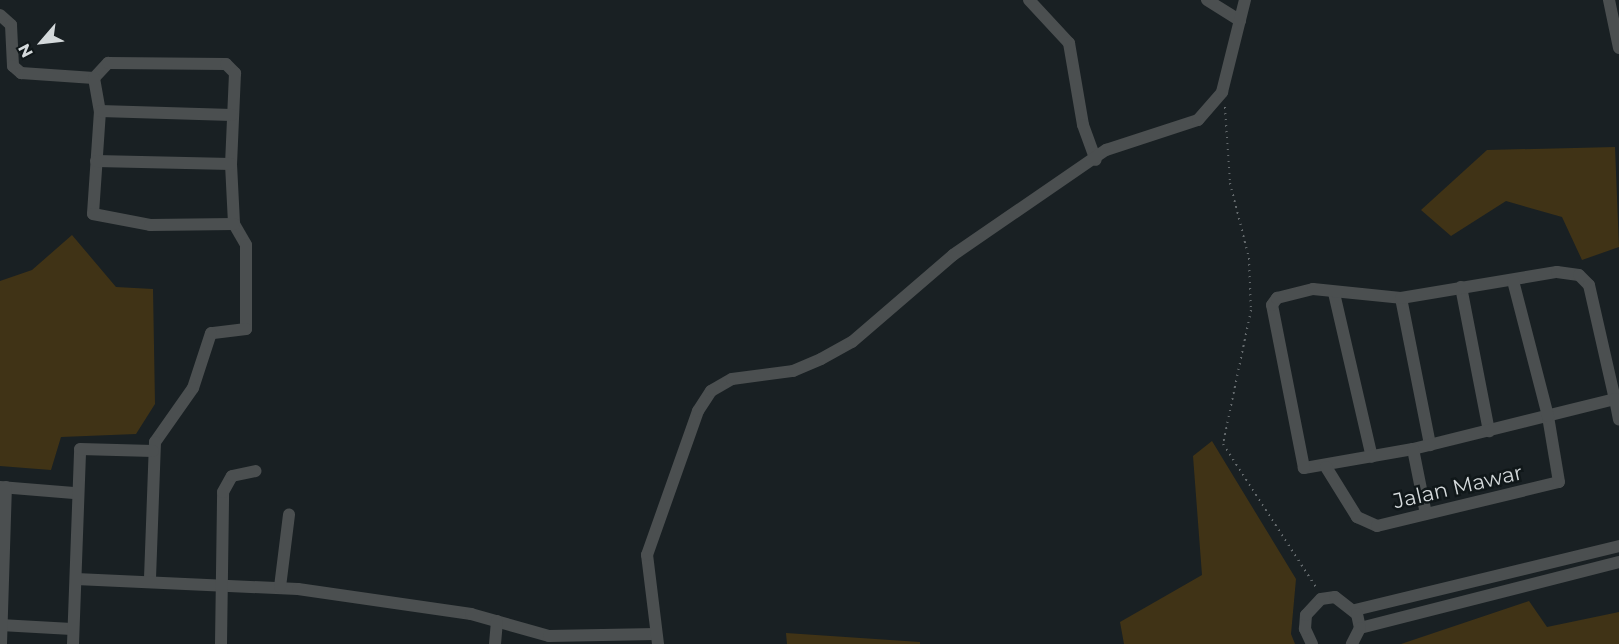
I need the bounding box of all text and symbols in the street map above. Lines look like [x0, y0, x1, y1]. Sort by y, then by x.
north arrow [12, 12, 72, 72]
text: N [14, 41, 37, 61]
street label: Jalan Mawar [1391, 460, 1525, 514]

